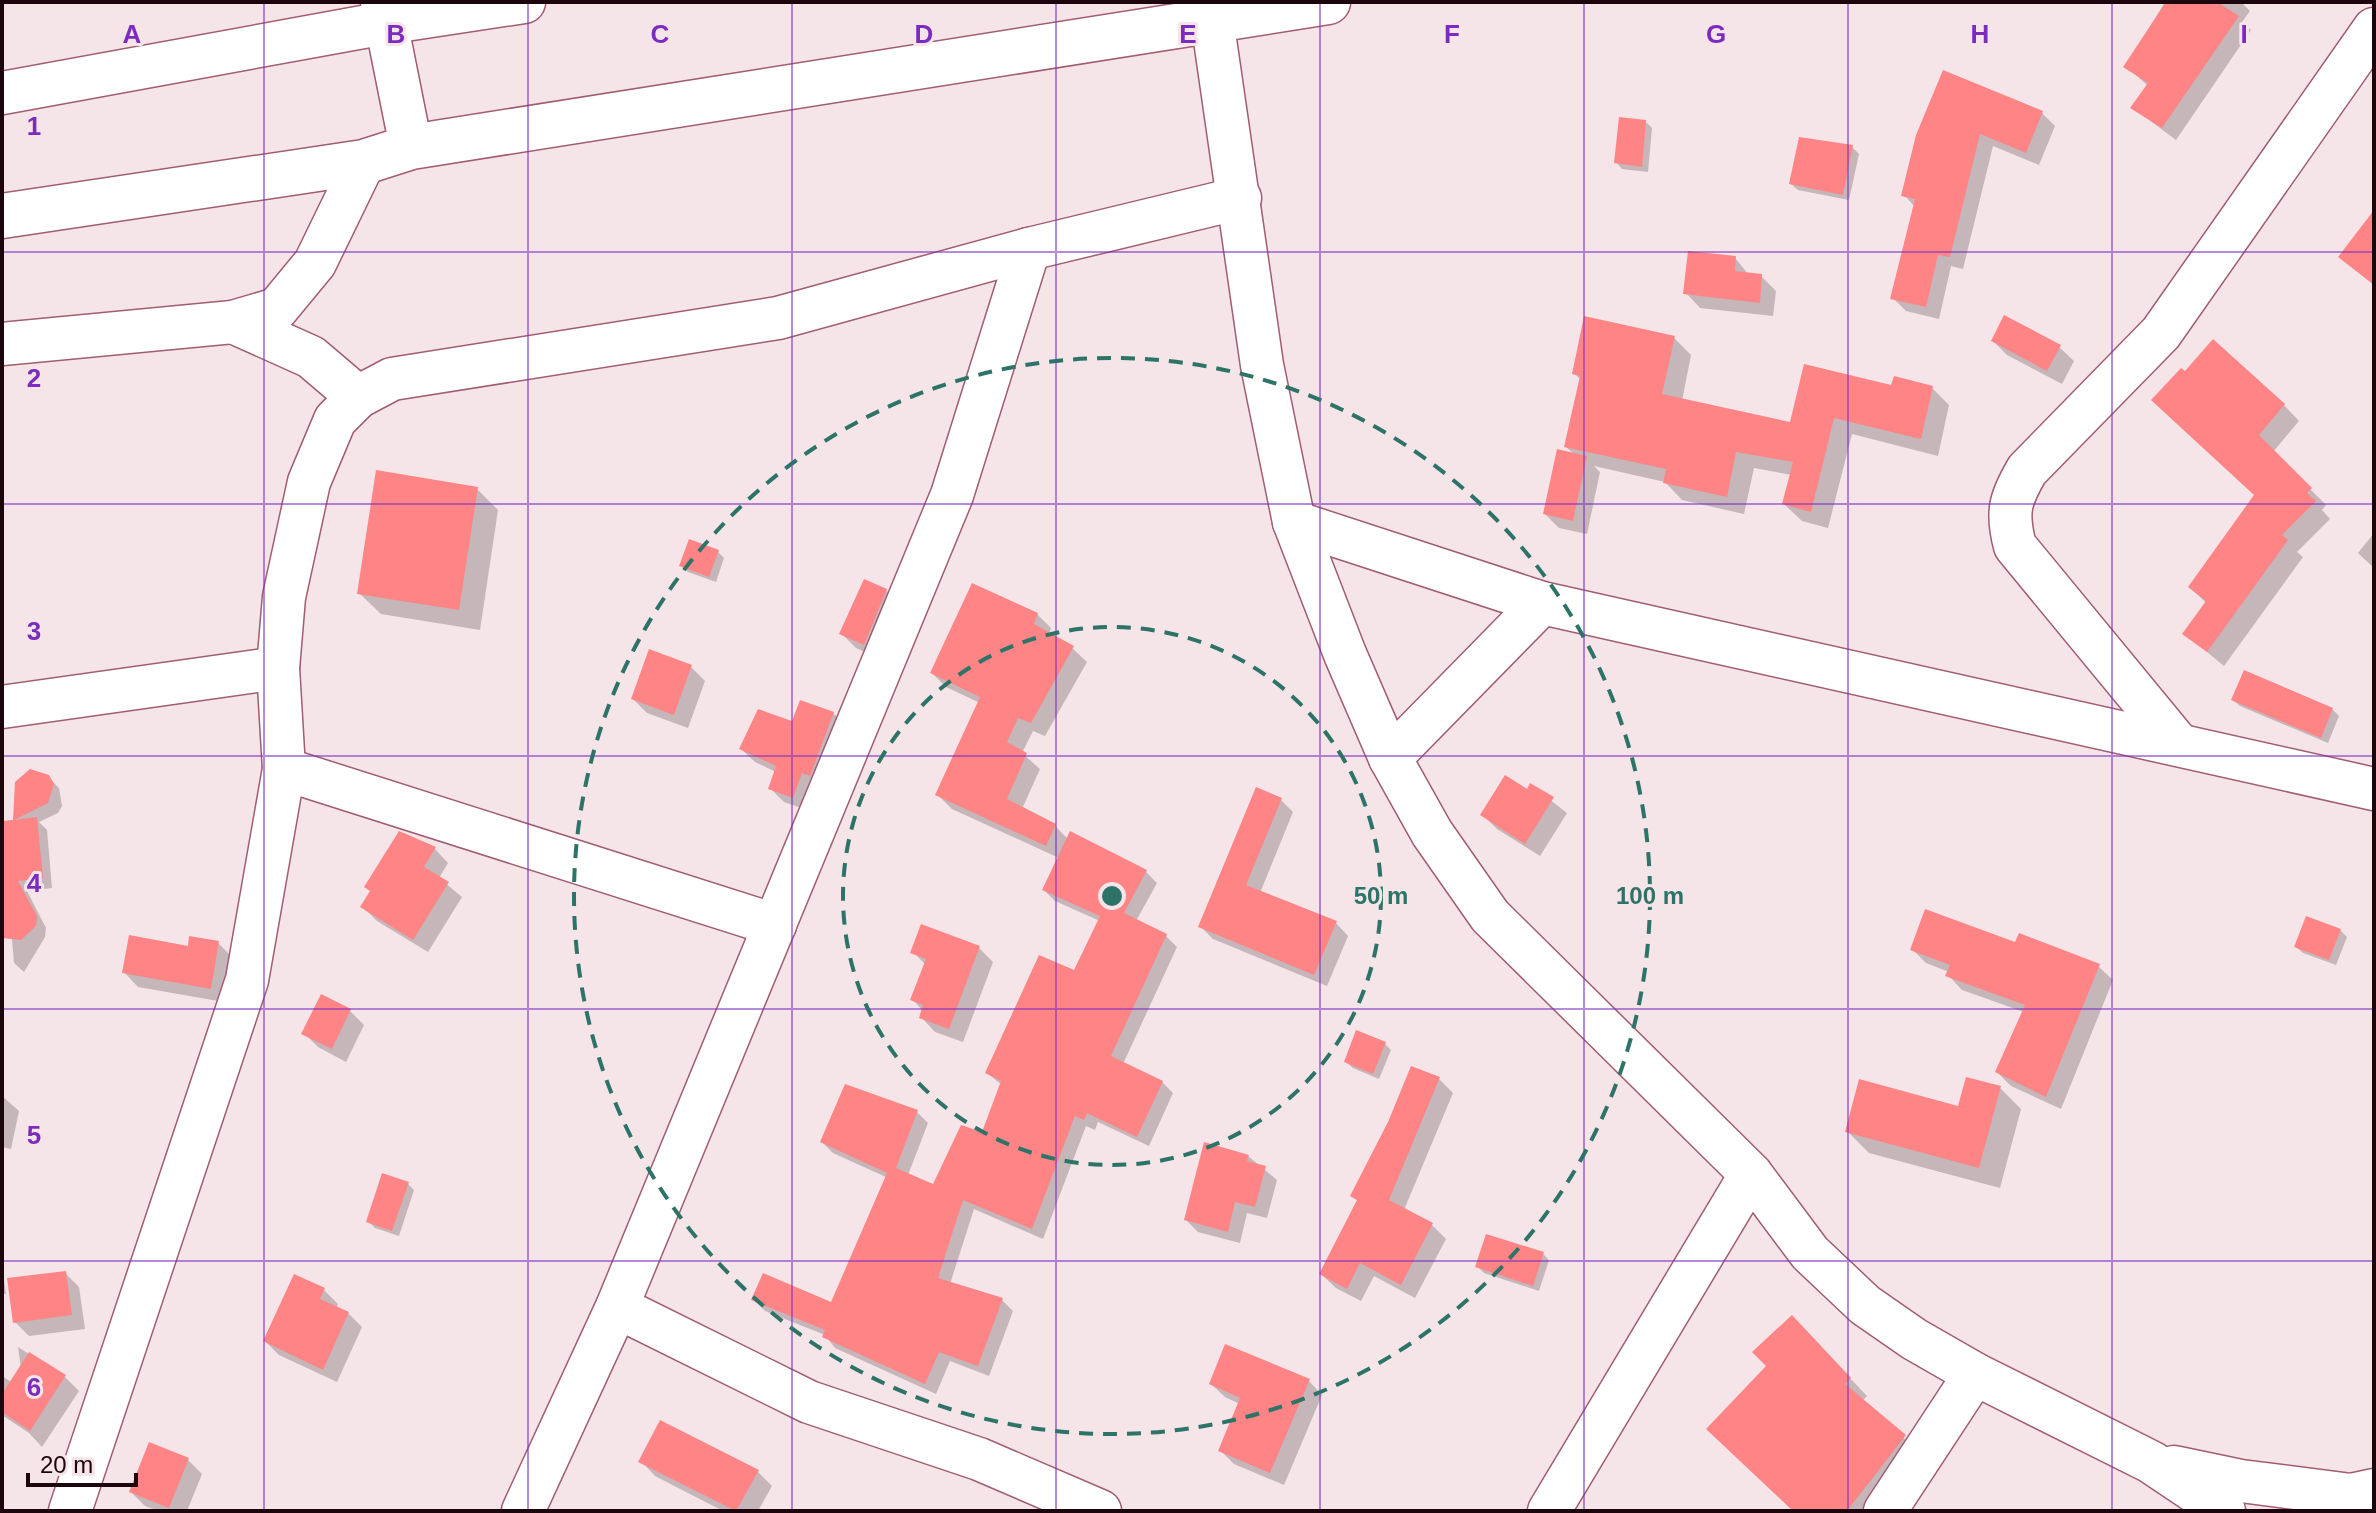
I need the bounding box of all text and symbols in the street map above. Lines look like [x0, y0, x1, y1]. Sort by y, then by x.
text: A [123, 19, 142, 49]
text: B [387, 19, 405, 49]
text: C [651, 19, 670, 49]
text: D [915, 19, 933, 49]
text: E [1179, 19, 1197, 49]
text: F [1444, 19, 1460, 49]
text: G [1706, 19, 1726, 49]
text: H [1971, 19, 1989, 49]
text: I [2240, 19, 2248, 49]
text: 1 [27, 111, 41, 141]
text: 2 [27, 363, 41, 393]
text: 3 [27, 616, 41, 646]
text: 4 [27, 868, 42, 898]
centre of rings [1098, 882, 1126, 910]
text: 50 m [1354, 882, 1408, 909]
text: 100 m [1616, 882, 1684, 909]
text: 5 [27, 1120, 41, 1150]
text: 6 [27, 1372, 41, 1402]
scale bar [28, 1437, 136, 1487]
text: 20 m [40, 1451, 93, 1478]

